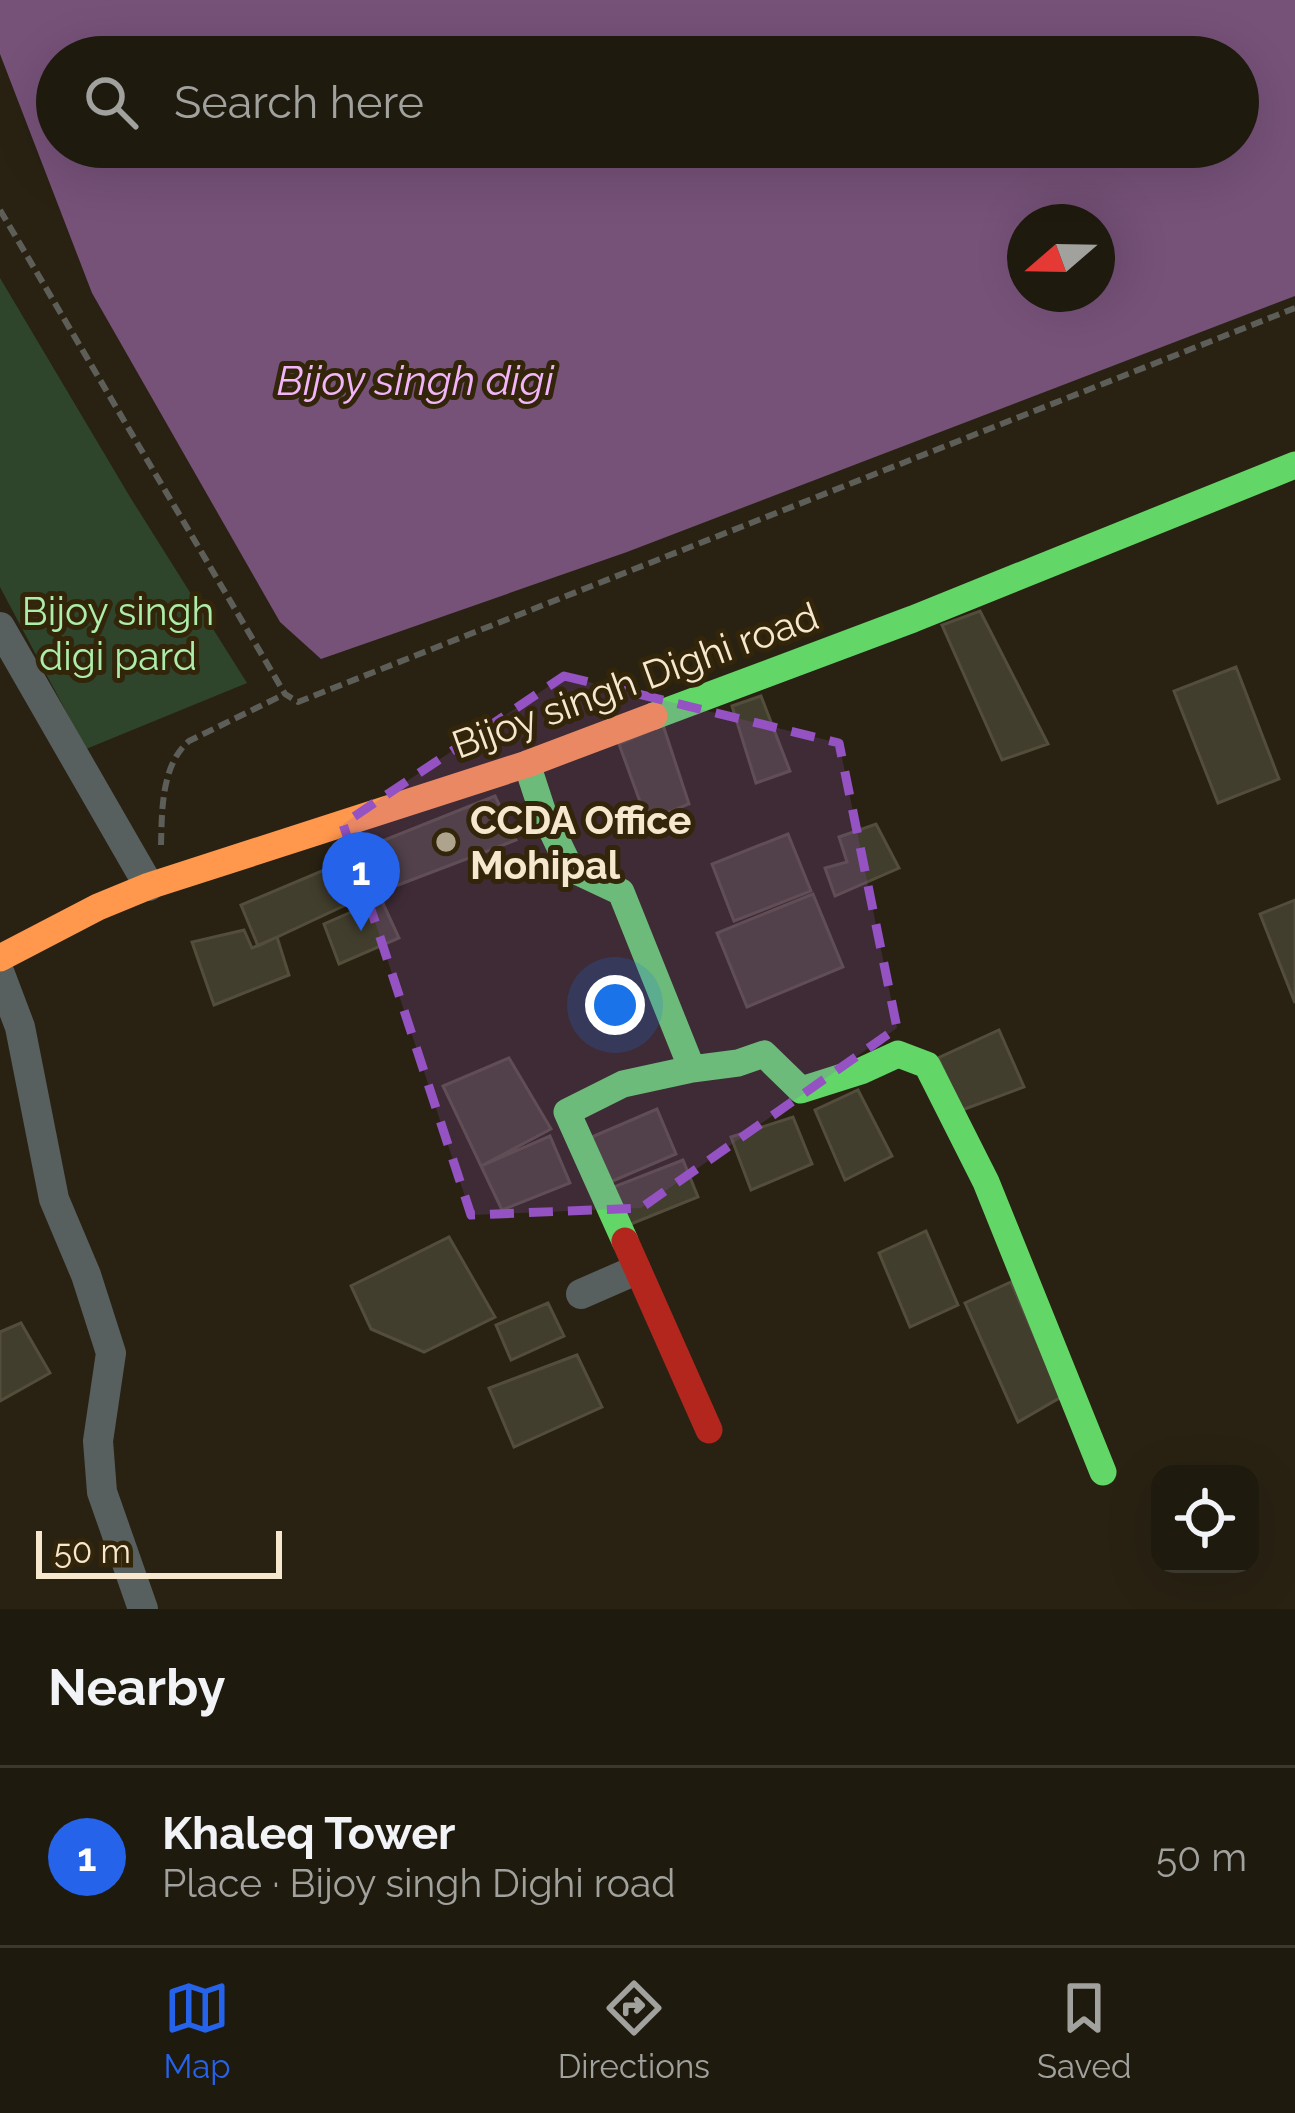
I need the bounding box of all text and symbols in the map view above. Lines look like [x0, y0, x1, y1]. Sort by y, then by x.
search box [36, 36, 1259, 168]
icon: search [78, 69, 144, 135]
text: Search here [174, 76, 424, 129]
north arrow [1007, 204, 1115, 312]
water label: Bijoy singh digi [276, 356, 555, 405]
park label: Bijoy singh digi pard [22, 588, 214, 679]
street label: Bijoy singh Dighi road [446, 592, 824, 768]
place label: CCDA Office Mohipal [470, 797, 691, 888]
marker: CCDA Office Mohipal [433, 829, 459, 855]
pin: 1 [322, 832, 400, 931]
your location [585, 975, 645, 1035]
map controls [1151, 1465, 1259, 1573]
button: locate [1151, 1465, 1259, 1573]
scale bar [36, 1525, 282, 1578]
text: 50 m [54, 1532, 131, 1571]
text: Nearby [48, 1657, 225, 1717]
text: Khaleq Tower [162, 1807, 456, 1860]
text: 1 [77, 1834, 97, 1880]
text: 50 m [1156, 1834, 1247, 1880]
text: Place · Bijoy singh Dighi road [162, 1860, 676, 1906]
tab: Map [164, 1975, 231, 2086]
tab: Directions [558, 1975, 710, 2086]
tab: Saved [1037, 1975, 1131, 2086]

